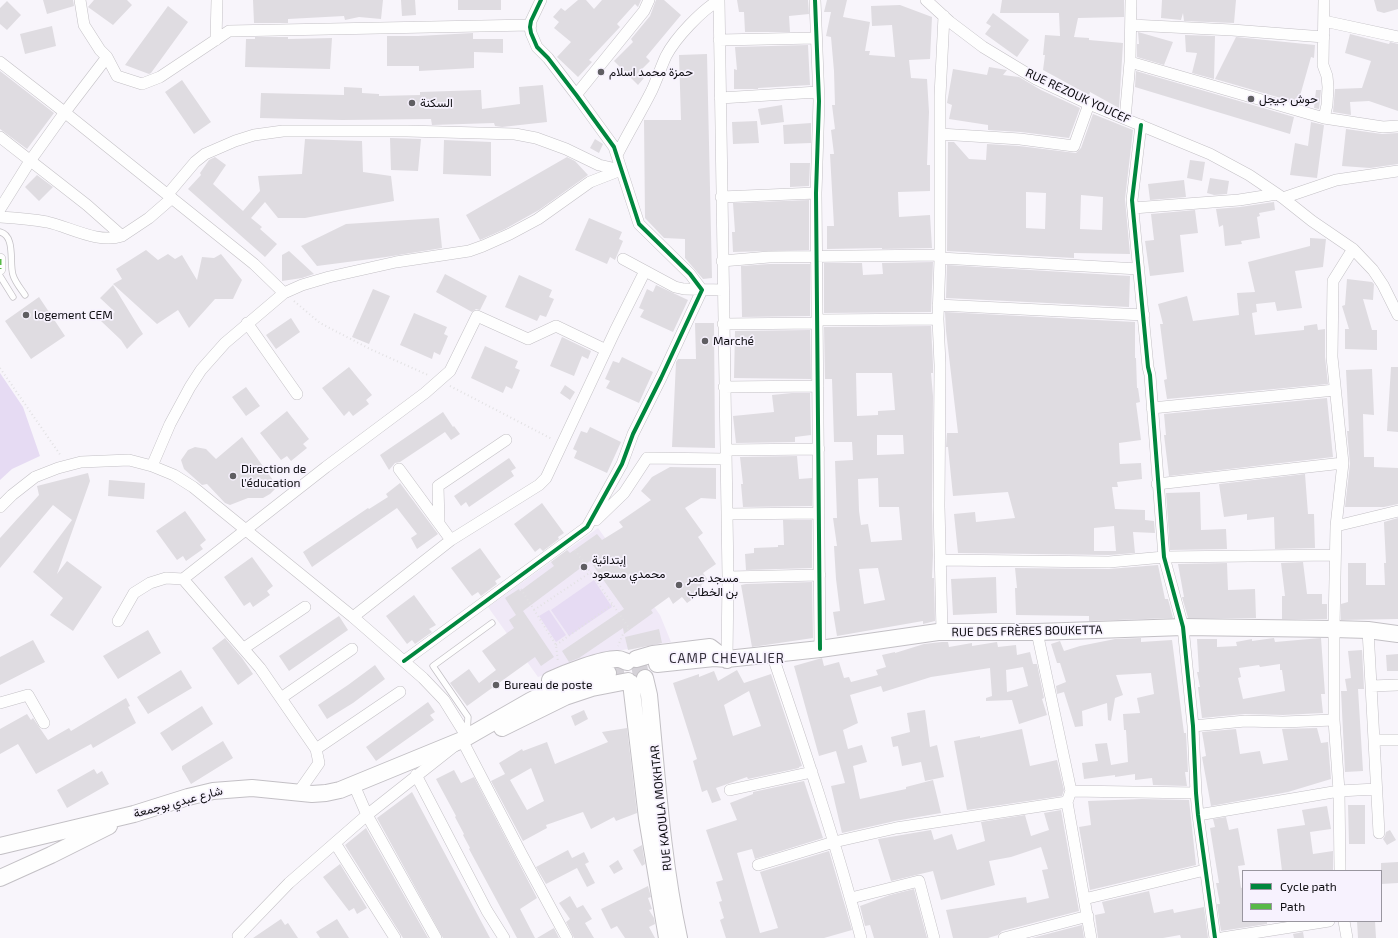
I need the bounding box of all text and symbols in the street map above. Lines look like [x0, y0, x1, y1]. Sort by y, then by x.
place label: حمزة محمد اسلام [609, 65, 693, 79]
street label: RUE REZOUK YOUCEF [1023, 65, 1133, 127]
marker: حمزة محمد اسلام [596, 67, 606, 77]
place label: حوش جيجل [1259, 92, 1318, 106]
marker: حوش جيجل [1246, 94, 1256, 104]
place label: السكنة [420, 96, 453, 110]
marker: السكنة [407, 98, 417, 108]
place label: logement CEM [34, 308, 113, 322]
marker: logement CEM [21, 310, 31, 320]
place label: Marché [713, 334, 754, 348]
marker: Marché [700, 336, 710, 346]
place label: Direction de l'éducation [241, 462, 306, 490]
marker: Direction de l'éducation [228, 471, 238, 481]
place label: إبتدائية محمدي مسعود [592, 553, 665, 581]
marker: إبتدائية محمدي مسعود [579, 562, 589, 572]
place label: مسجد عمر بن الخطاب [687, 571, 739, 599]
marker: مسجد عمر بن الخطاب [674, 580, 684, 590]
street label: RUE DES FRÈRES BOUKETTA [951, 622, 1103, 640]
district label: CAMP CHEVALIER [669, 651, 785, 667]
place label: Bureau de poste [504, 678, 592, 692]
marker: Bureau de poste [491, 680, 501, 690]
street label: RUE KAOULA MOKHTAR [647, 744, 675, 872]
street label: شارع عبدي بوجمعة [132, 783, 224, 821]
legend [1242, 870, 1382, 922]
text: Cycle path [1280, 879, 1337, 893]
text: Path [1280, 899, 1305, 913]

